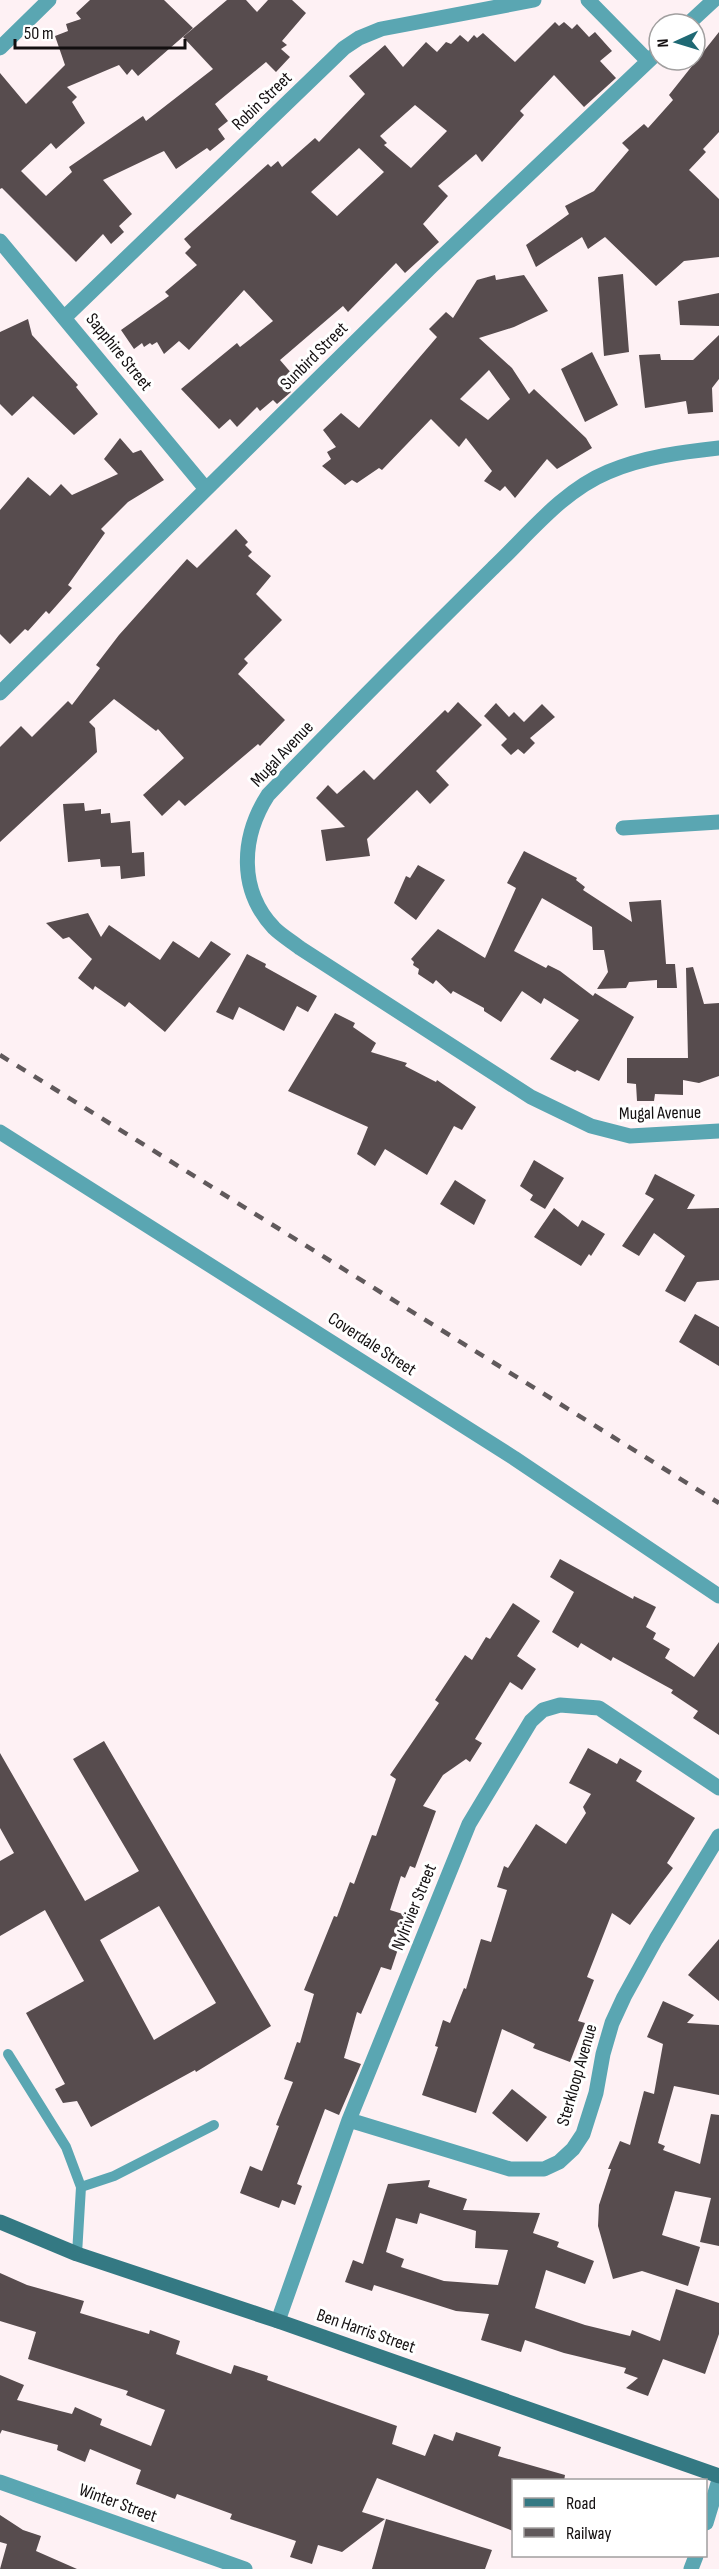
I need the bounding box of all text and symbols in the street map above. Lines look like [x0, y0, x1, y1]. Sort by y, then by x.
scale bar [15, 12, 184, 50]
north arrow [647, 12, 707, 72]
text: 50 m [24, 23, 54, 44]
text: N [654, 38, 673, 48]
street label: Robin Street [228, 67, 297, 135]
street label: Sapphire Street [81, 309, 157, 395]
street label: Sunbird Street [276, 317, 353, 394]
street label: Mugal Avenue [246, 717, 318, 791]
street label: Mugal Avenue [619, 1102, 701, 1124]
street label: Coverdale Street [324, 1308, 420, 1381]
street label: Nylrivier Street [387, 1860, 441, 1953]
street label: Sterkloop Avenue [552, 2022, 602, 2128]
street label: Ben Harris Street [314, 2304, 419, 2358]
street label: Winter Street [76, 2479, 160, 2527]
legend [512, 2479, 707, 2557]
text: Road [566, 2493, 596, 2514]
text: Railway [566, 2523, 611, 2544]

